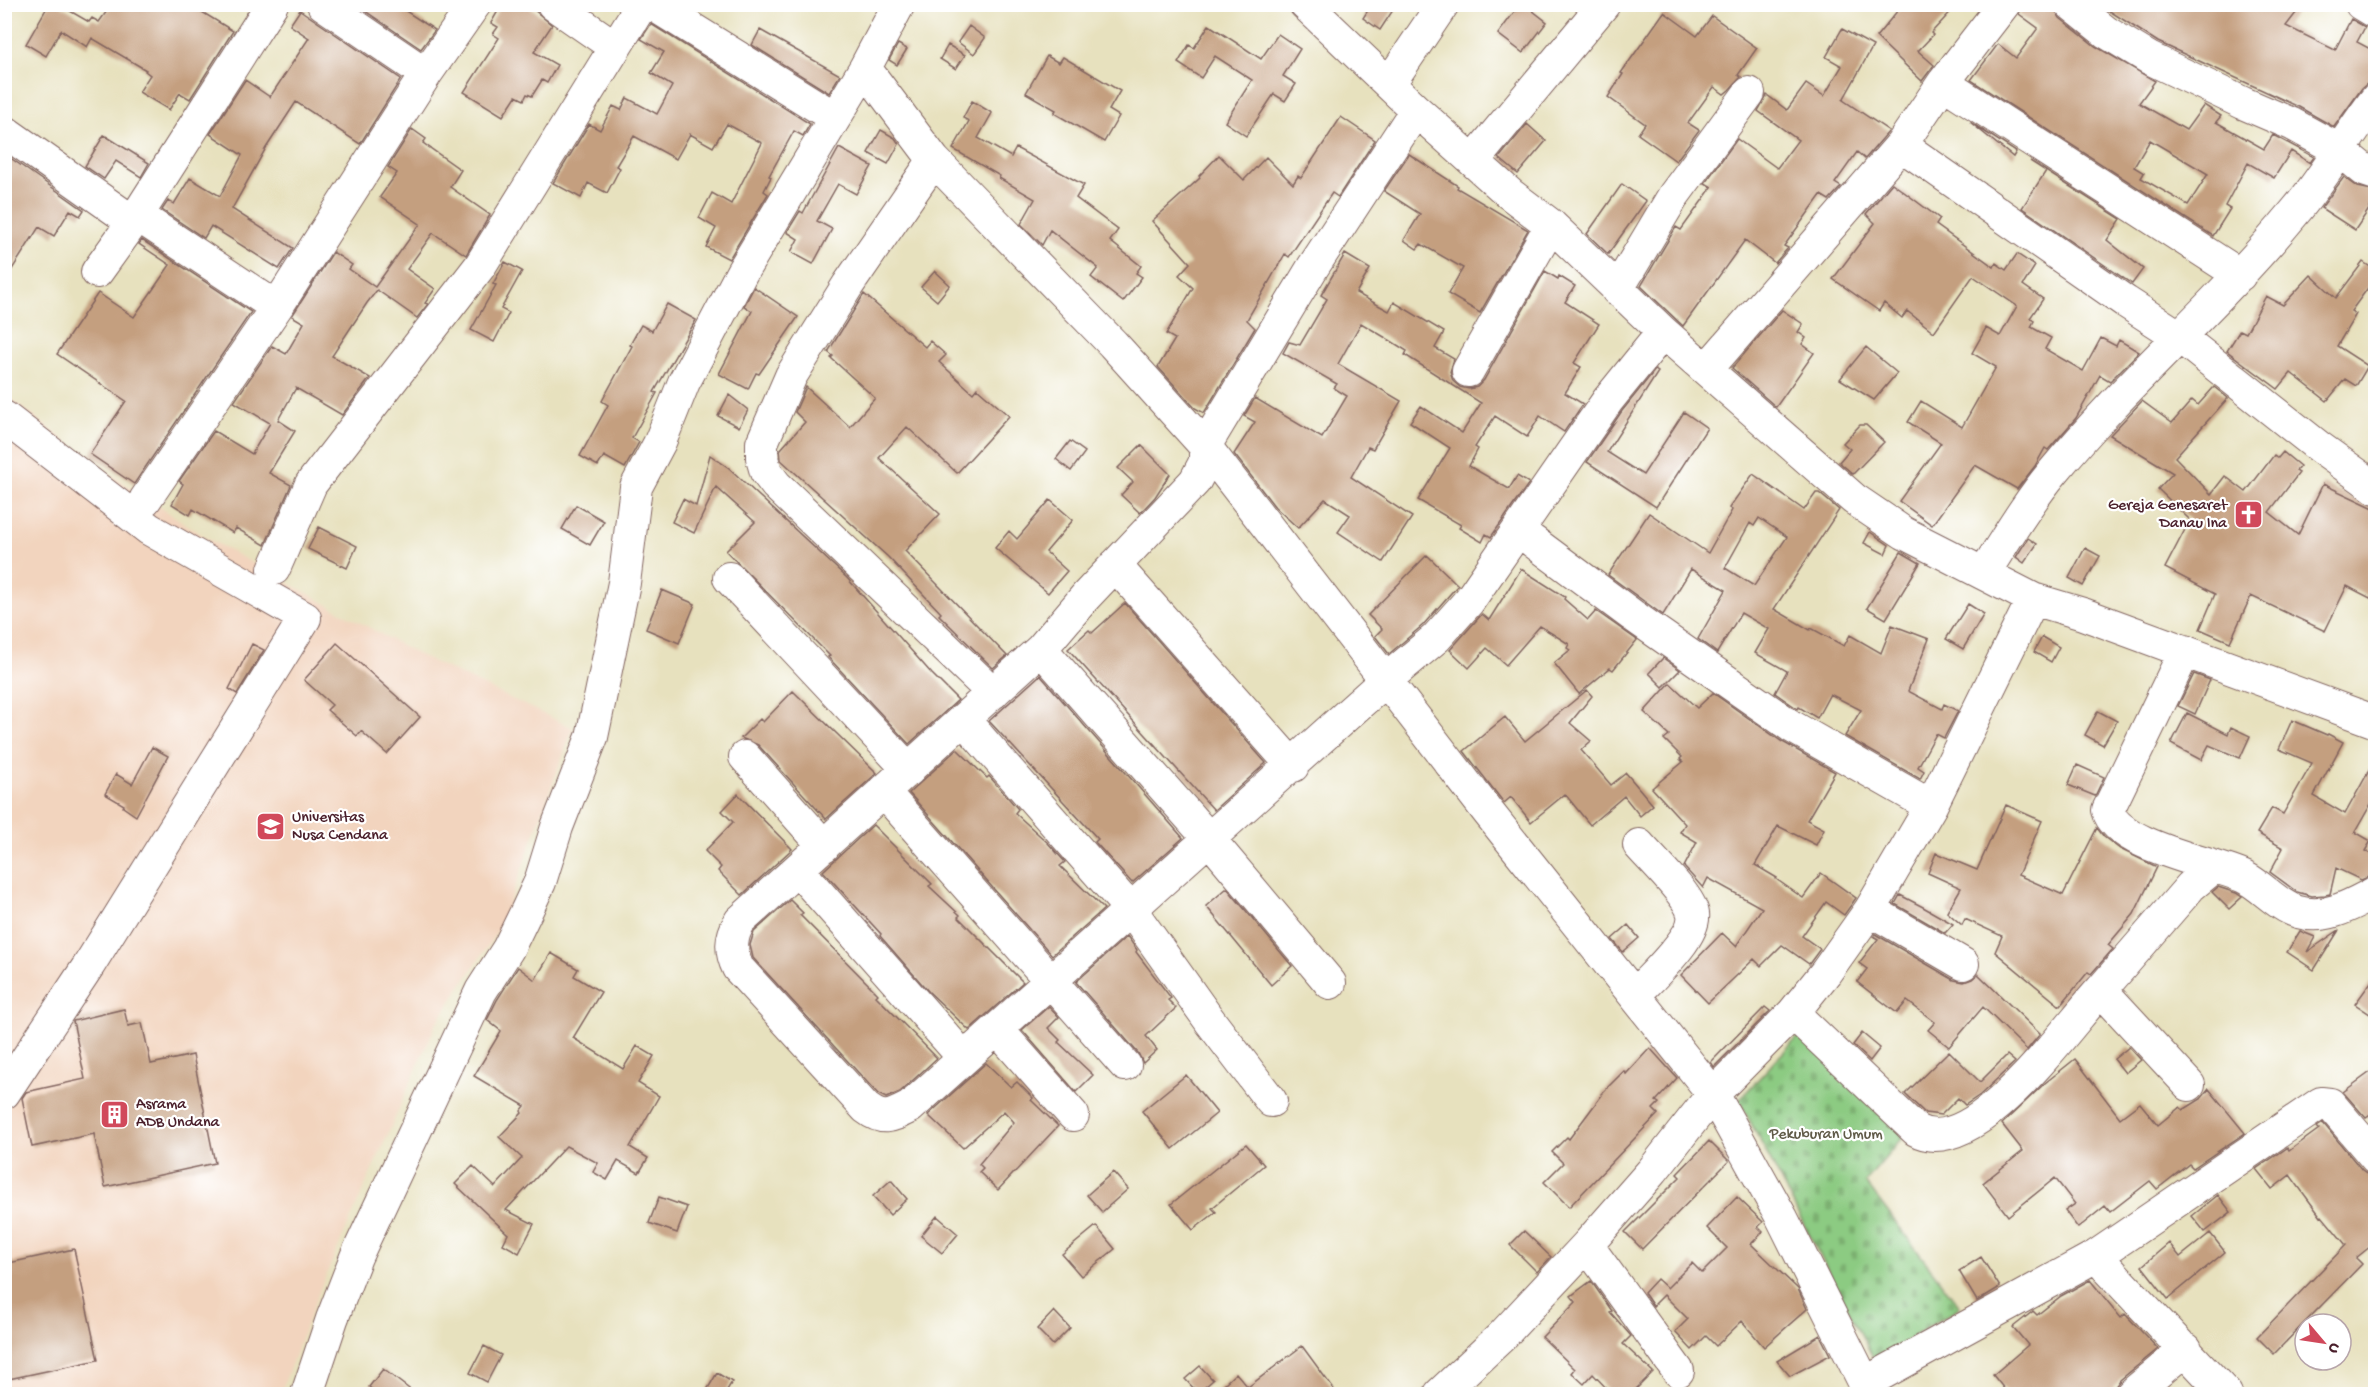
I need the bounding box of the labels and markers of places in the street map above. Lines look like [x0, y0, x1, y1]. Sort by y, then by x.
place label: Gereja Genesaret Danau Ina [2108, 497, 2228, 534]
church icon: Gereja Genesaret Danau Ina [2232, 499, 2264, 531]
place label: Universitas Nusa Cendana [292, 809, 389, 846]
school or university icon: Universitas Nusa Cendana [255, 811, 287, 843]
place label: Asrama ADB Undana [136, 1096, 221, 1133]
building icon: Asrama ADB Undana [99, 1098, 131, 1130]

